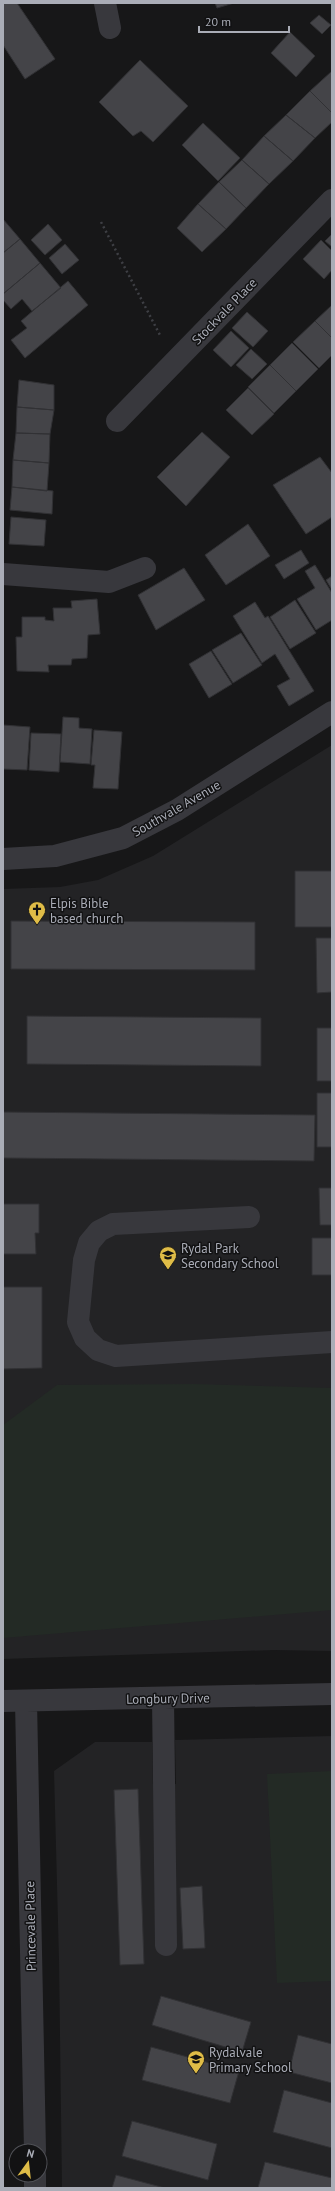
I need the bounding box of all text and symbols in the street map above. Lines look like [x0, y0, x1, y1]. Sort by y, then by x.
scale bar [199, 8, 289, 34]
text: 20 m [205, 14, 231, 29]
street label: Stockvale Place [188, 274, 260, 348]
street label: Southvale Avenue [129, 776, 223, 841]
place label: Elpis Bible based church [50, 895, 123, 927]
church icon: Elpis Bible based church [27, 900, 47, 925]
place label: Rydal Park Secondary School [181, 1240, 279, 1272]
school or university icon: Rydal Park Secondary School [158, 1245, 178, 1270]
street label: Longbury Drive [126, 1689, 210, 1708]
street label: Princevale Place [21, 1881, 40, 1971]
place label: Rydalvale Primary School [209, 2044, 292, 2076]
school or university icon: Rydalvale Primary School [186, 2049, 206, 2074]
north arrow [8, 2143, 48, 2183]
text: N [25, 2146, 36, 2161]

